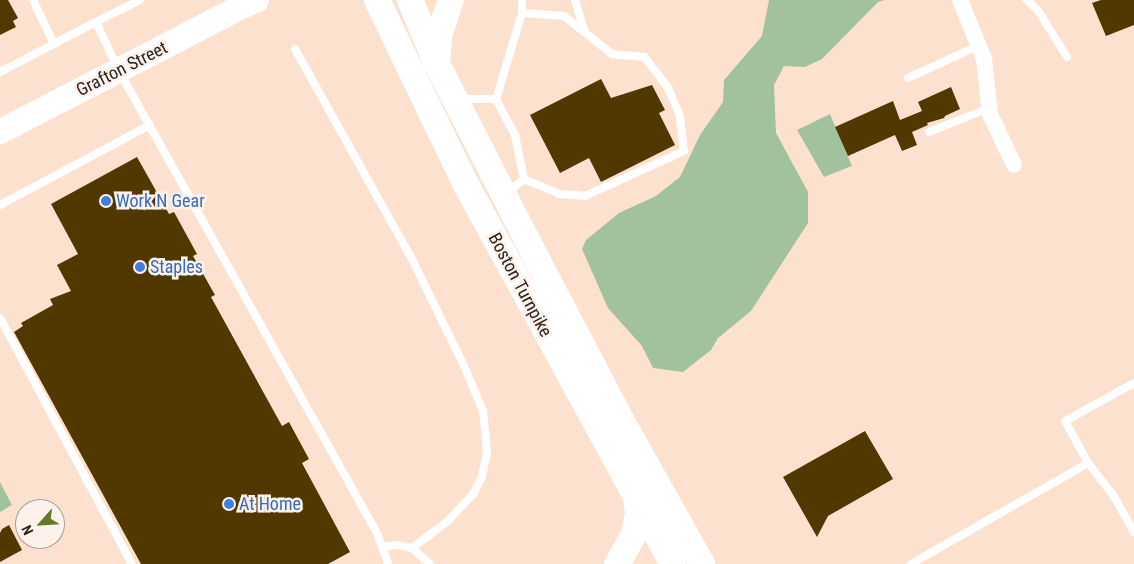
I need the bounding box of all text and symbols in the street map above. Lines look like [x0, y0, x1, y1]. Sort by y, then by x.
street label: Grafton Street [73, 37, 171, 101]
place label: Work N Gear [116, 190, 205, 212]
marker: Work N Gear [100, 195, 112, 207]
street label: Boston Turnpike [483, 229, 557, 341]
place label: Staples [150, 256, 203, 278]
marker: Staples [134, 261, 146, 273]
place label: At Home [239, 493, 301, 515]
marker: At Home [223, 498, 235, 510]
north arrow [15, 499, 65, 549]
text: N [18, 523, 36, 538]

